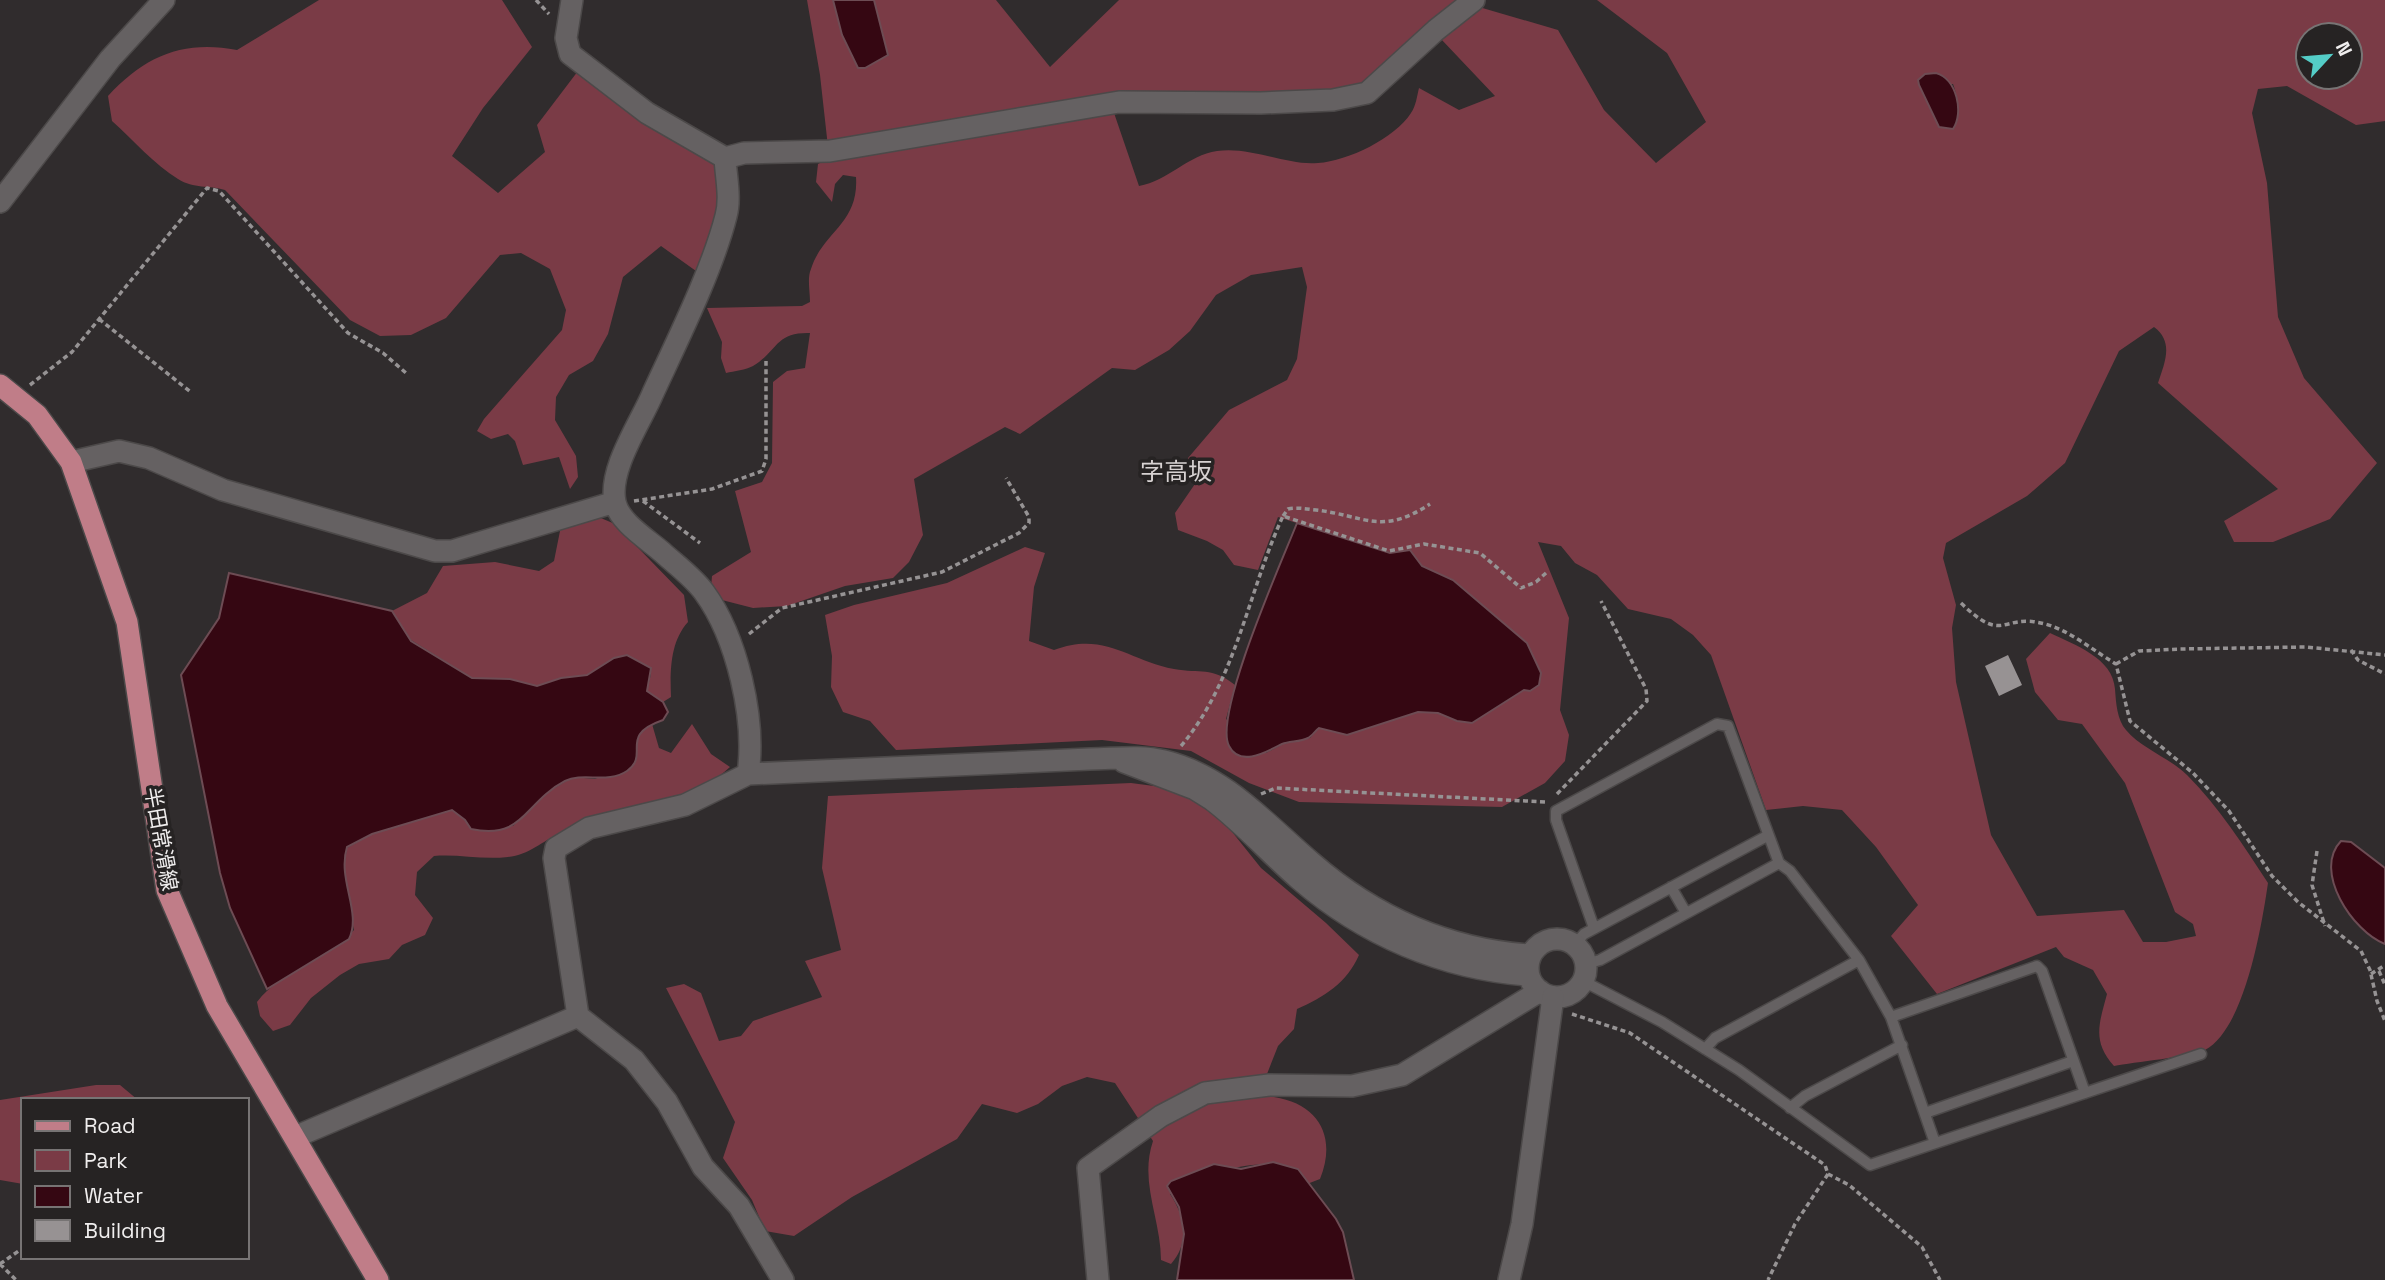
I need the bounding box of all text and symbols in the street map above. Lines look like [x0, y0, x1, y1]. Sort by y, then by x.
north arrow [2294, 21, 2364, 91]
text: N [2330, 38, 2358, 60]
district label: 字高坂 [1140, 456, 1212, 487]
street label: 半田常滑線 [139, 785, 184, 893]
legend [21, 1098, 248, 1259]
text: Road [84, 1112, 136, 1139]
text: Park [84, 1147, 128, 1174]
text: Water [84, 1182, 143, 1209]
text: Building [84, 1217, 166, 1244]

